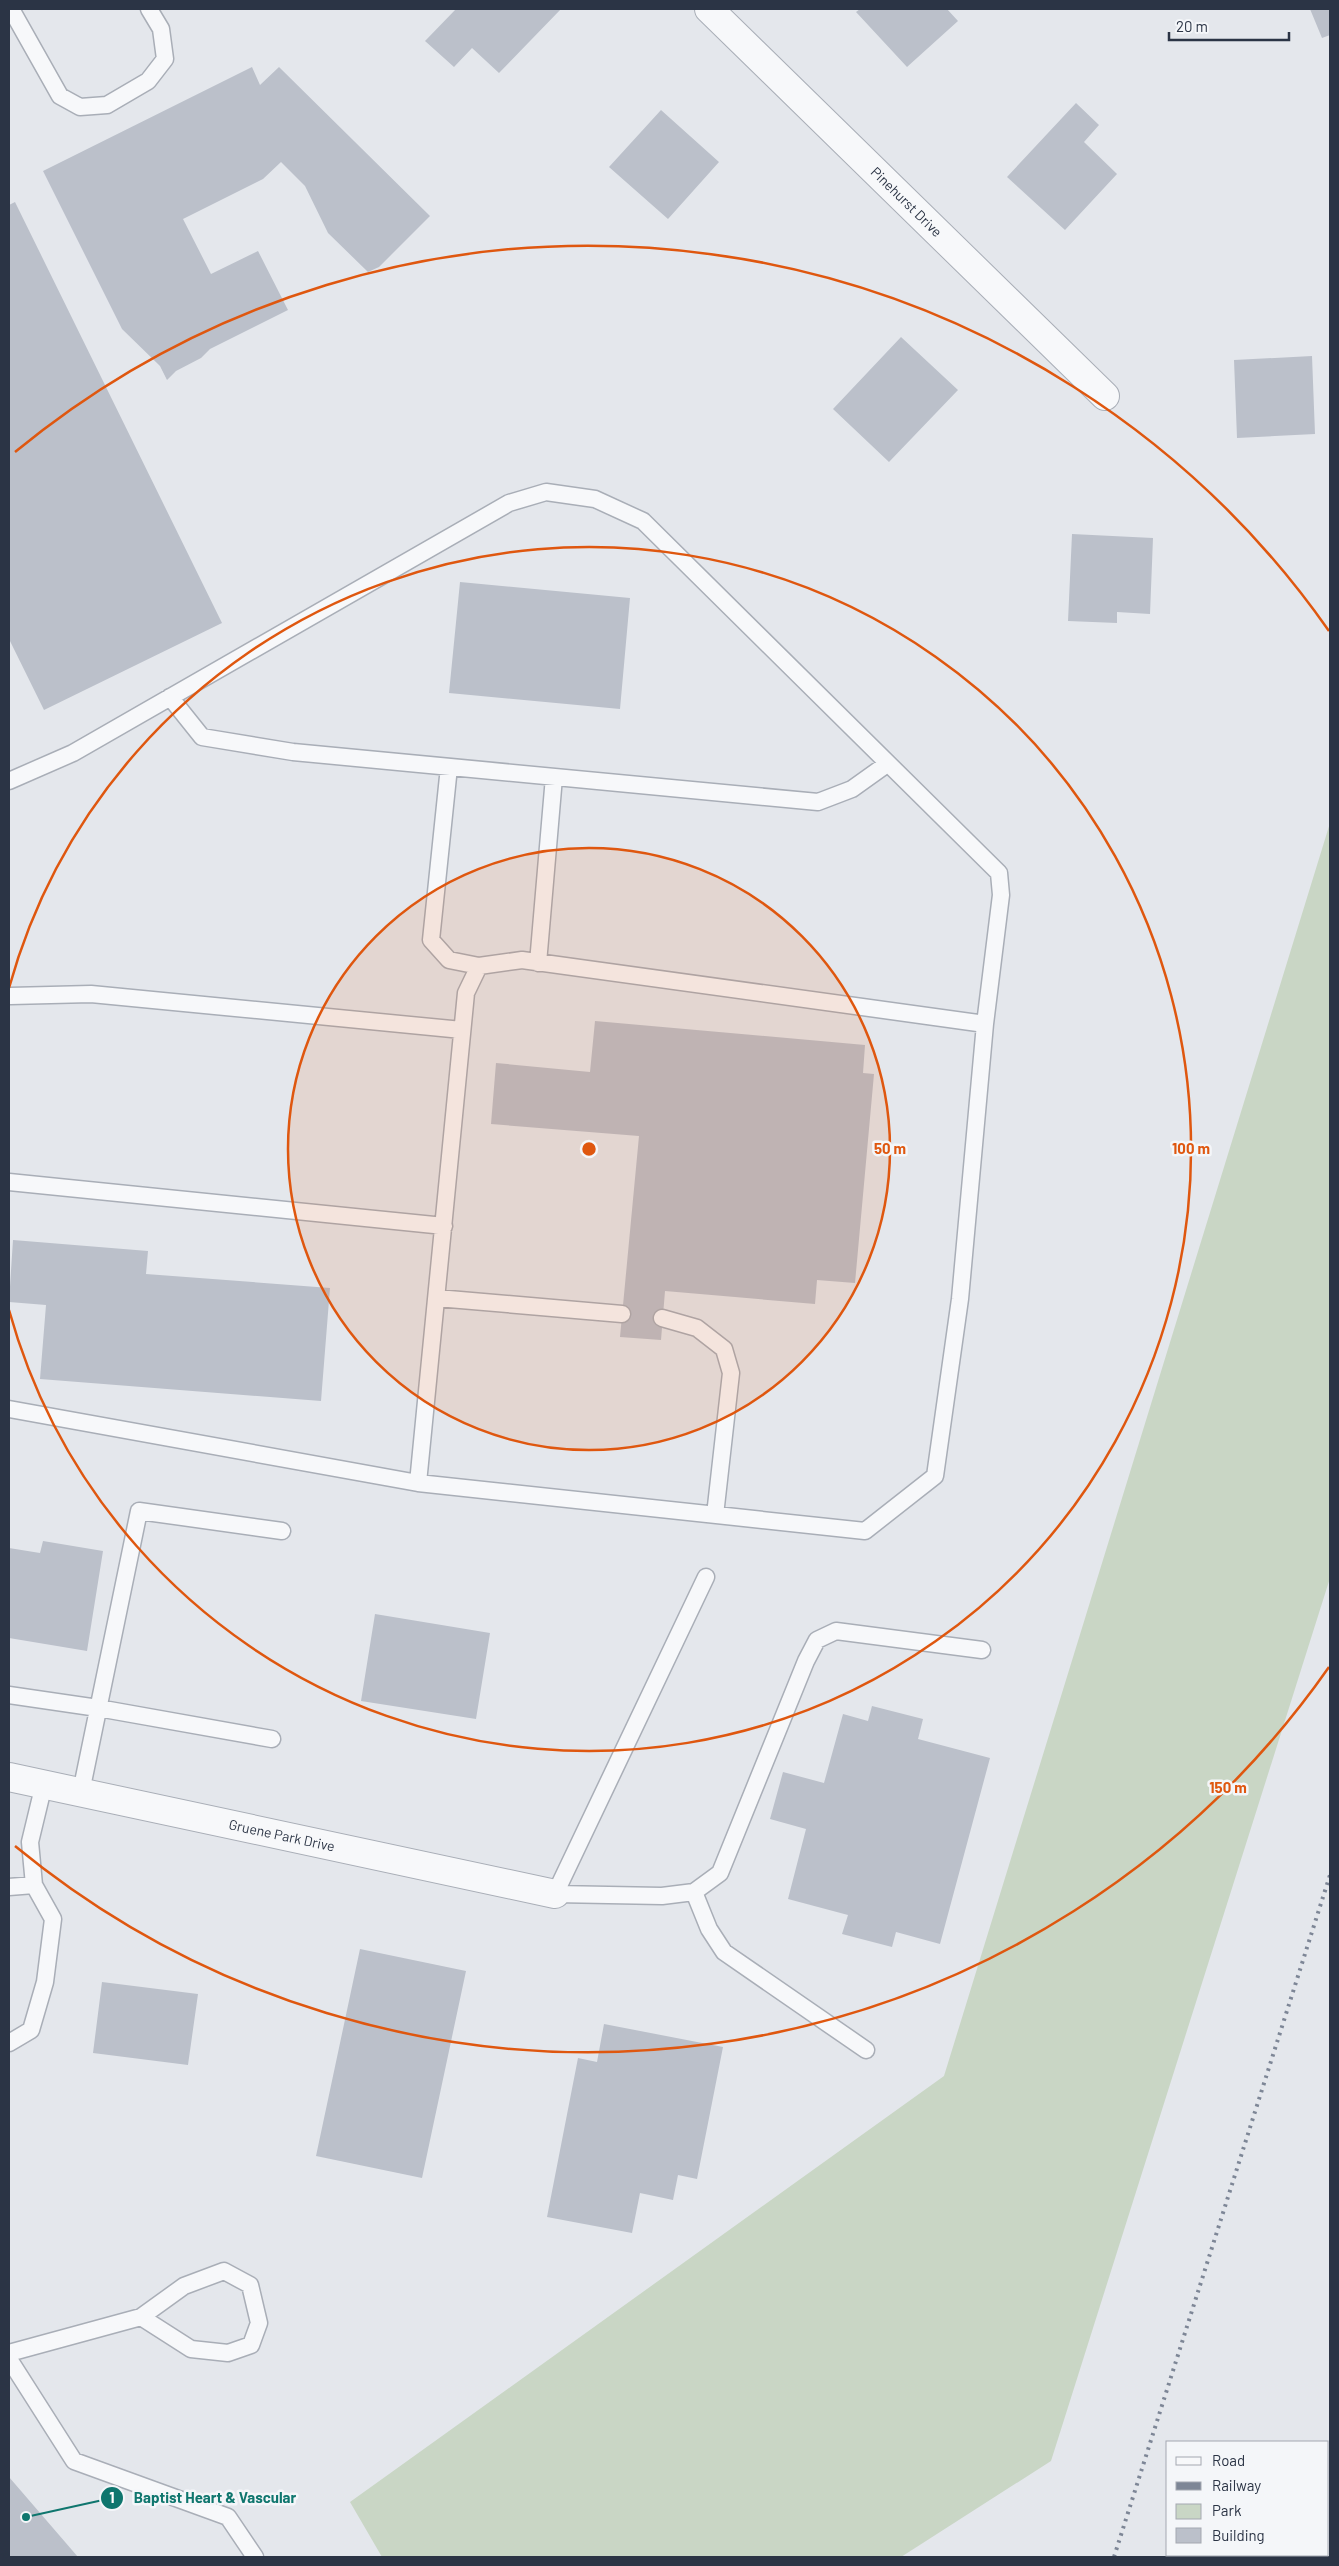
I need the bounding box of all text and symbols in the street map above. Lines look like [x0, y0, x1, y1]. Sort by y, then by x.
scale bar [1169, 10, 1289, 42]
text: 20 m [1176, 17, 1208, 35]
street label: Pinehurst Drive [868, 163, 946, 240]
text: 50 m [874, 1139, 906, 1157]
text: 100 m [1172, 1139, 1210, 1157]
centre of rings [580, 1140, 598, 1158]
text: 150 m [1209, 1778, 1247, 1796]
street label: Gruene Park Drive [227, 1815, 336, 1855]
legend [1166, 2441, 1329, 2556]
text: Road [1212, 2451, 1245, 2469]
text: Railway [1212, 2476, 1261, 2494]
callout: Baptist Heart & Vascular [99, 2483, 306, 2513]
text: 1 [109, 2488, 115, 2506]
text: Baptist Heart & Vascular [134, 2488, 296, 2506]
text: Park [1212, 2501, 1242, 2519]
text: Building [1212, 2526, 1265, 2544]

